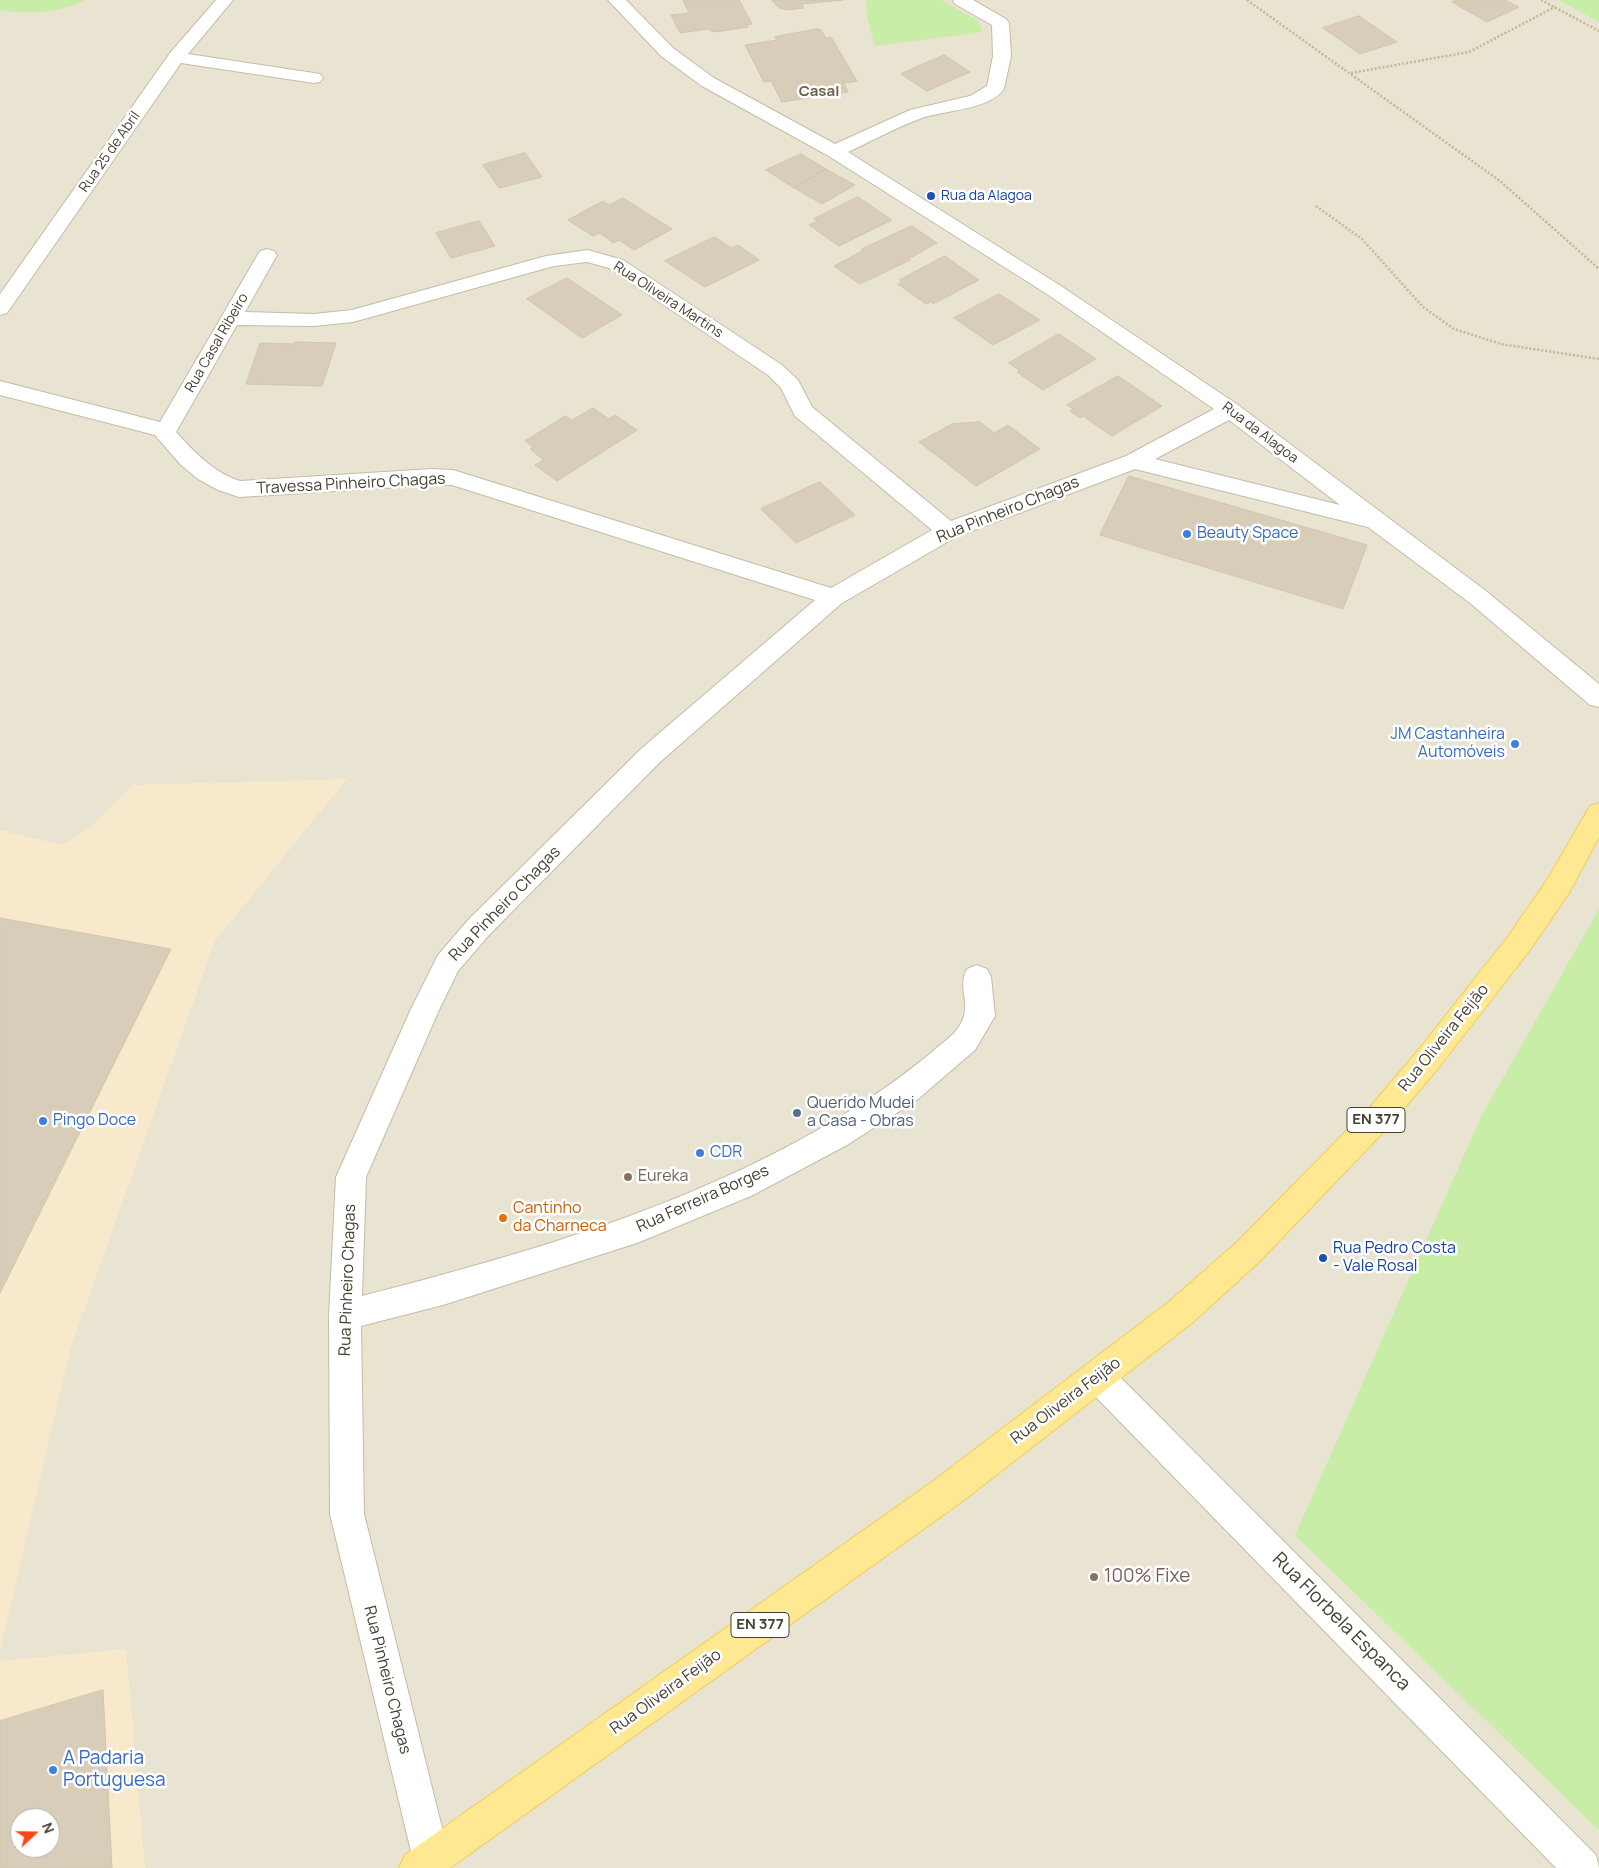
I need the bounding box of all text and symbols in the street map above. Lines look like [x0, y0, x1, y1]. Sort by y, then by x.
district label: Casal [799, 83, 839, 101]
street label: Rua 25 de Abril [76, 108, 144, 196]
place label: Rua da Alagoa [941, 188, 1032, 204]
marker: Rua da Alagoa [925, 190, 937, 202]
street label: Rua Oliveira Martins [610, 258, 726, 342]
street label: Rua Casal Ribeiro [182, 290, 252, 396]
street label: Rua da Alagoa [1219, 399, 1301, 467]
street label: Travessa Pinheiro Chagas [256, 469, 446, 499]
street label: Rua Pinheiro Chagas [934, 473, 1082, 547]
place label: Beauty Space [1197, 524, 1298, 544]
marker: Beauty Space [1181, 528, 1193, 540]
place label: JM Castanheira Automóveis [1390, 725, 1505, 763]
marker: JM Castanheira Automóveis [1509, 738, 1521, 750]
street label: Rua Pinheiro Chagas [445, 843, 565, 965]
street label: Rua Oliveira Feijão [1395, 981, 1493, 1095]
place label: Querido Mudei a Casa - Obras [807, 1094, 915, 1132]
marker: Querido Mudei a Casa - Obras [791, 1107, 803, 1119]
road number: EN 377 [1347, 1108, 1405, 1132]
place label: Pingo Doce [53, 1111, 136, 1131]
marker: Pingo Doce [37, 1115, 49, 1127]
place label: CDR [710, 1143, 742, 1163]
marker: CDR [694, 1147, 706, 1159]
street label: Rua Ferreira Borges [634, 1161, 772, 1237]
place label: Eureka [638, 1167, 688, 1187]
marker: Eureka [622, 1171, 634, 1183]
place label: Cantinho da Charneca [513, 1199, 607, 1237]
street label: Rua Pinheiro Chagas [336, 1204, 360, 1356]
marker: Cantinho da Charneca [497, 1212, 509, 1224]
place label: Rua Pedro Costa - Vale Rosal [1333, 1239, 1456, 1277]
marker: Rua Pedro Costa - Vale Rosal [1317, 1252, 1329, 1264]
street label: Rua Oliveira Feijão [1007, 1353, 1125, 1449]
street label: Rua Florbela Espanca [1267, 1548, 1415, 1696]
place label: 100% Fixe [1104, 1566, 1190, 1588]
marker: 100% Fixe [1088, 1571, 1100, 1583]
street label: Rua Pinheiro Chagas [359, 1604, 415, 1756]
road number: EN 377 [731, 1612, 789, 1638]
street label: Rua Oliveira Feijão [607, 1645, 725, 1739]
place label: A Padaria Portuguesa [63, 1748, 166, 1792]
marker: A Padaria Portuguesa [47, 1764, 59, 1776]
north arrow [10, 1808, 60, 1858]
text: N [38, 1820, 59, 1836]

